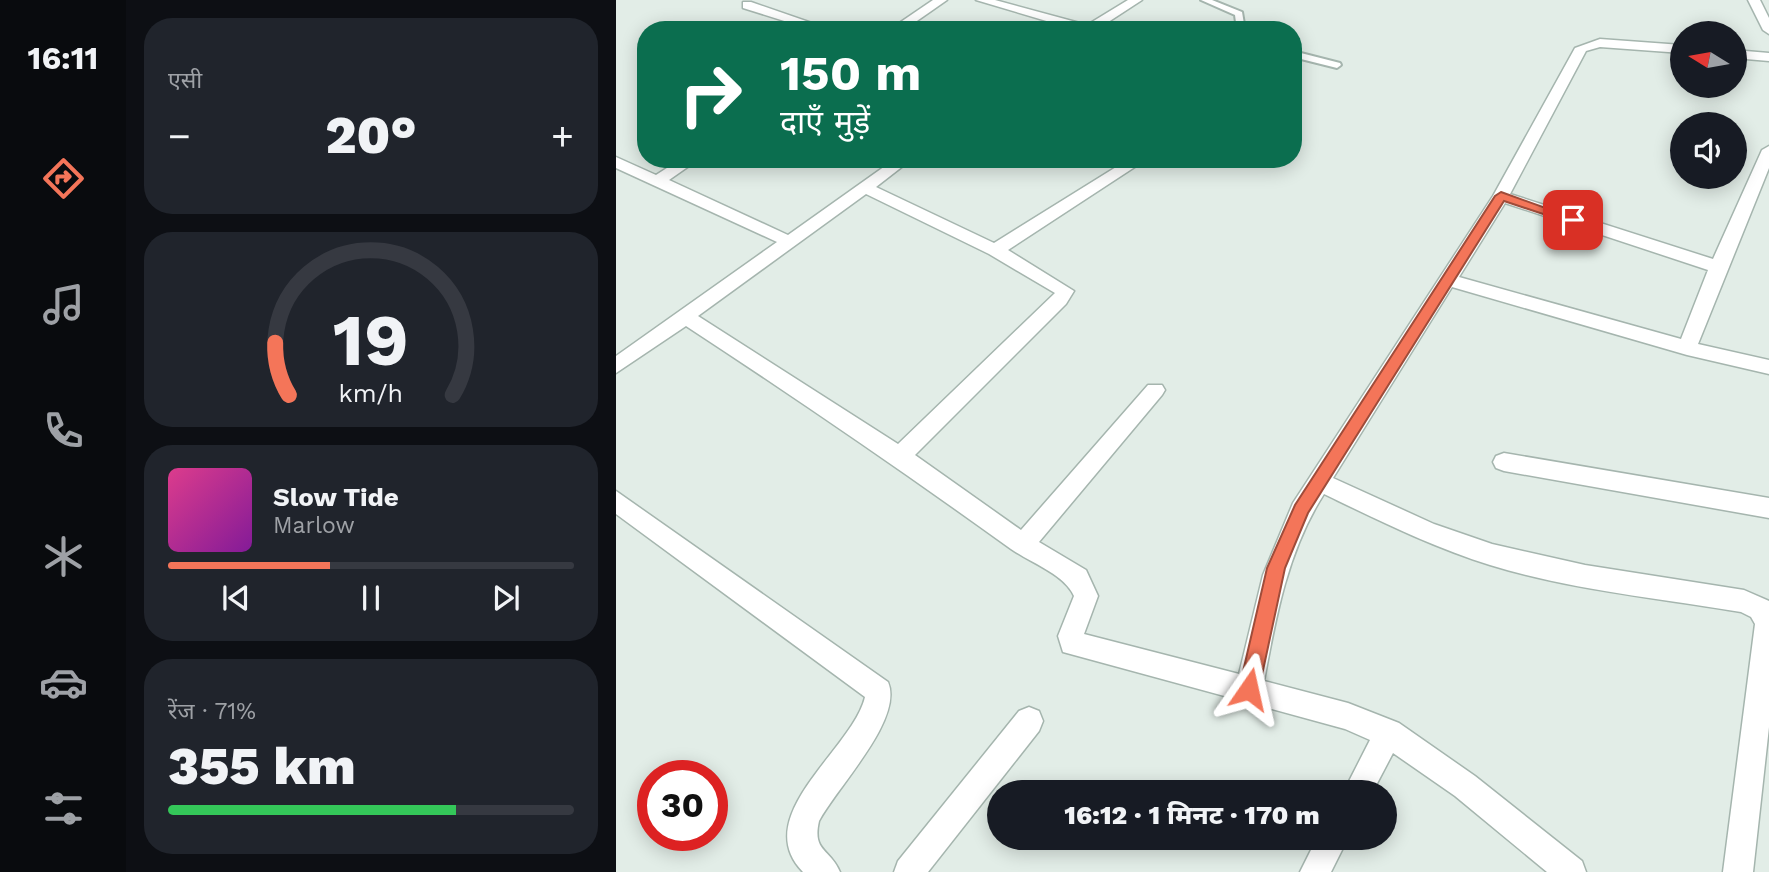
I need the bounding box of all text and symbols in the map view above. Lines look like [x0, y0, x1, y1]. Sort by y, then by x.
north arrow [1670, 21, 1746, 98]
map controls [1670, 21, 1747, 189]
text: 16:11 [28, 39, 98, 77]
text: 150 m [780, 44, 921, 102]
icon: right [665, 49, 756, 140]
text: एसी [168, 67, 202, 94]
text: दाएँ मुड़ें [780, 103, 870, 141]
text: 20° [325, 105, 417, 166]
button: sound [1670, 112, 1747, 189]
text: − [168, 114, 191, 158]
text: + [551, 114, 574, 158]
icon: directions [39, 154, 88, 203]
pin [1543, 190, 1603, 250]
icon: arrive [1554, 201, 1592, 239]
icon: music [39, 280, 88, 329]
text: 19 [333, 298, 409, 384]
text: km/h [339, 379, 403, 408]
icon: phone [39, 406, 88, 455]
text: Slow Tide [273, 482, 399, 512]
text: Marlow [273, 512, 355, 539]
icon: climate [39, 532, 88, 581]
icon: previous [217, 579, 255, 617]
icon: pause [352, 579, 390, 617]
icon: next [487, 579, 525, 617]
position arrow [1212, 652, 1286, 726]
icon: car [39, 658, 88, 707]
text: रेंज · 71% [168, 698, 256, 725]
text: 355 km [168, 736, 356, 797]
speed limit sign: 30 [637, 760, 728, 851]
icon: filters [39, 784, 88, 833]
text: 16:12 · 1 मिनट · 170 m [1064, 800, 1320, 830]

